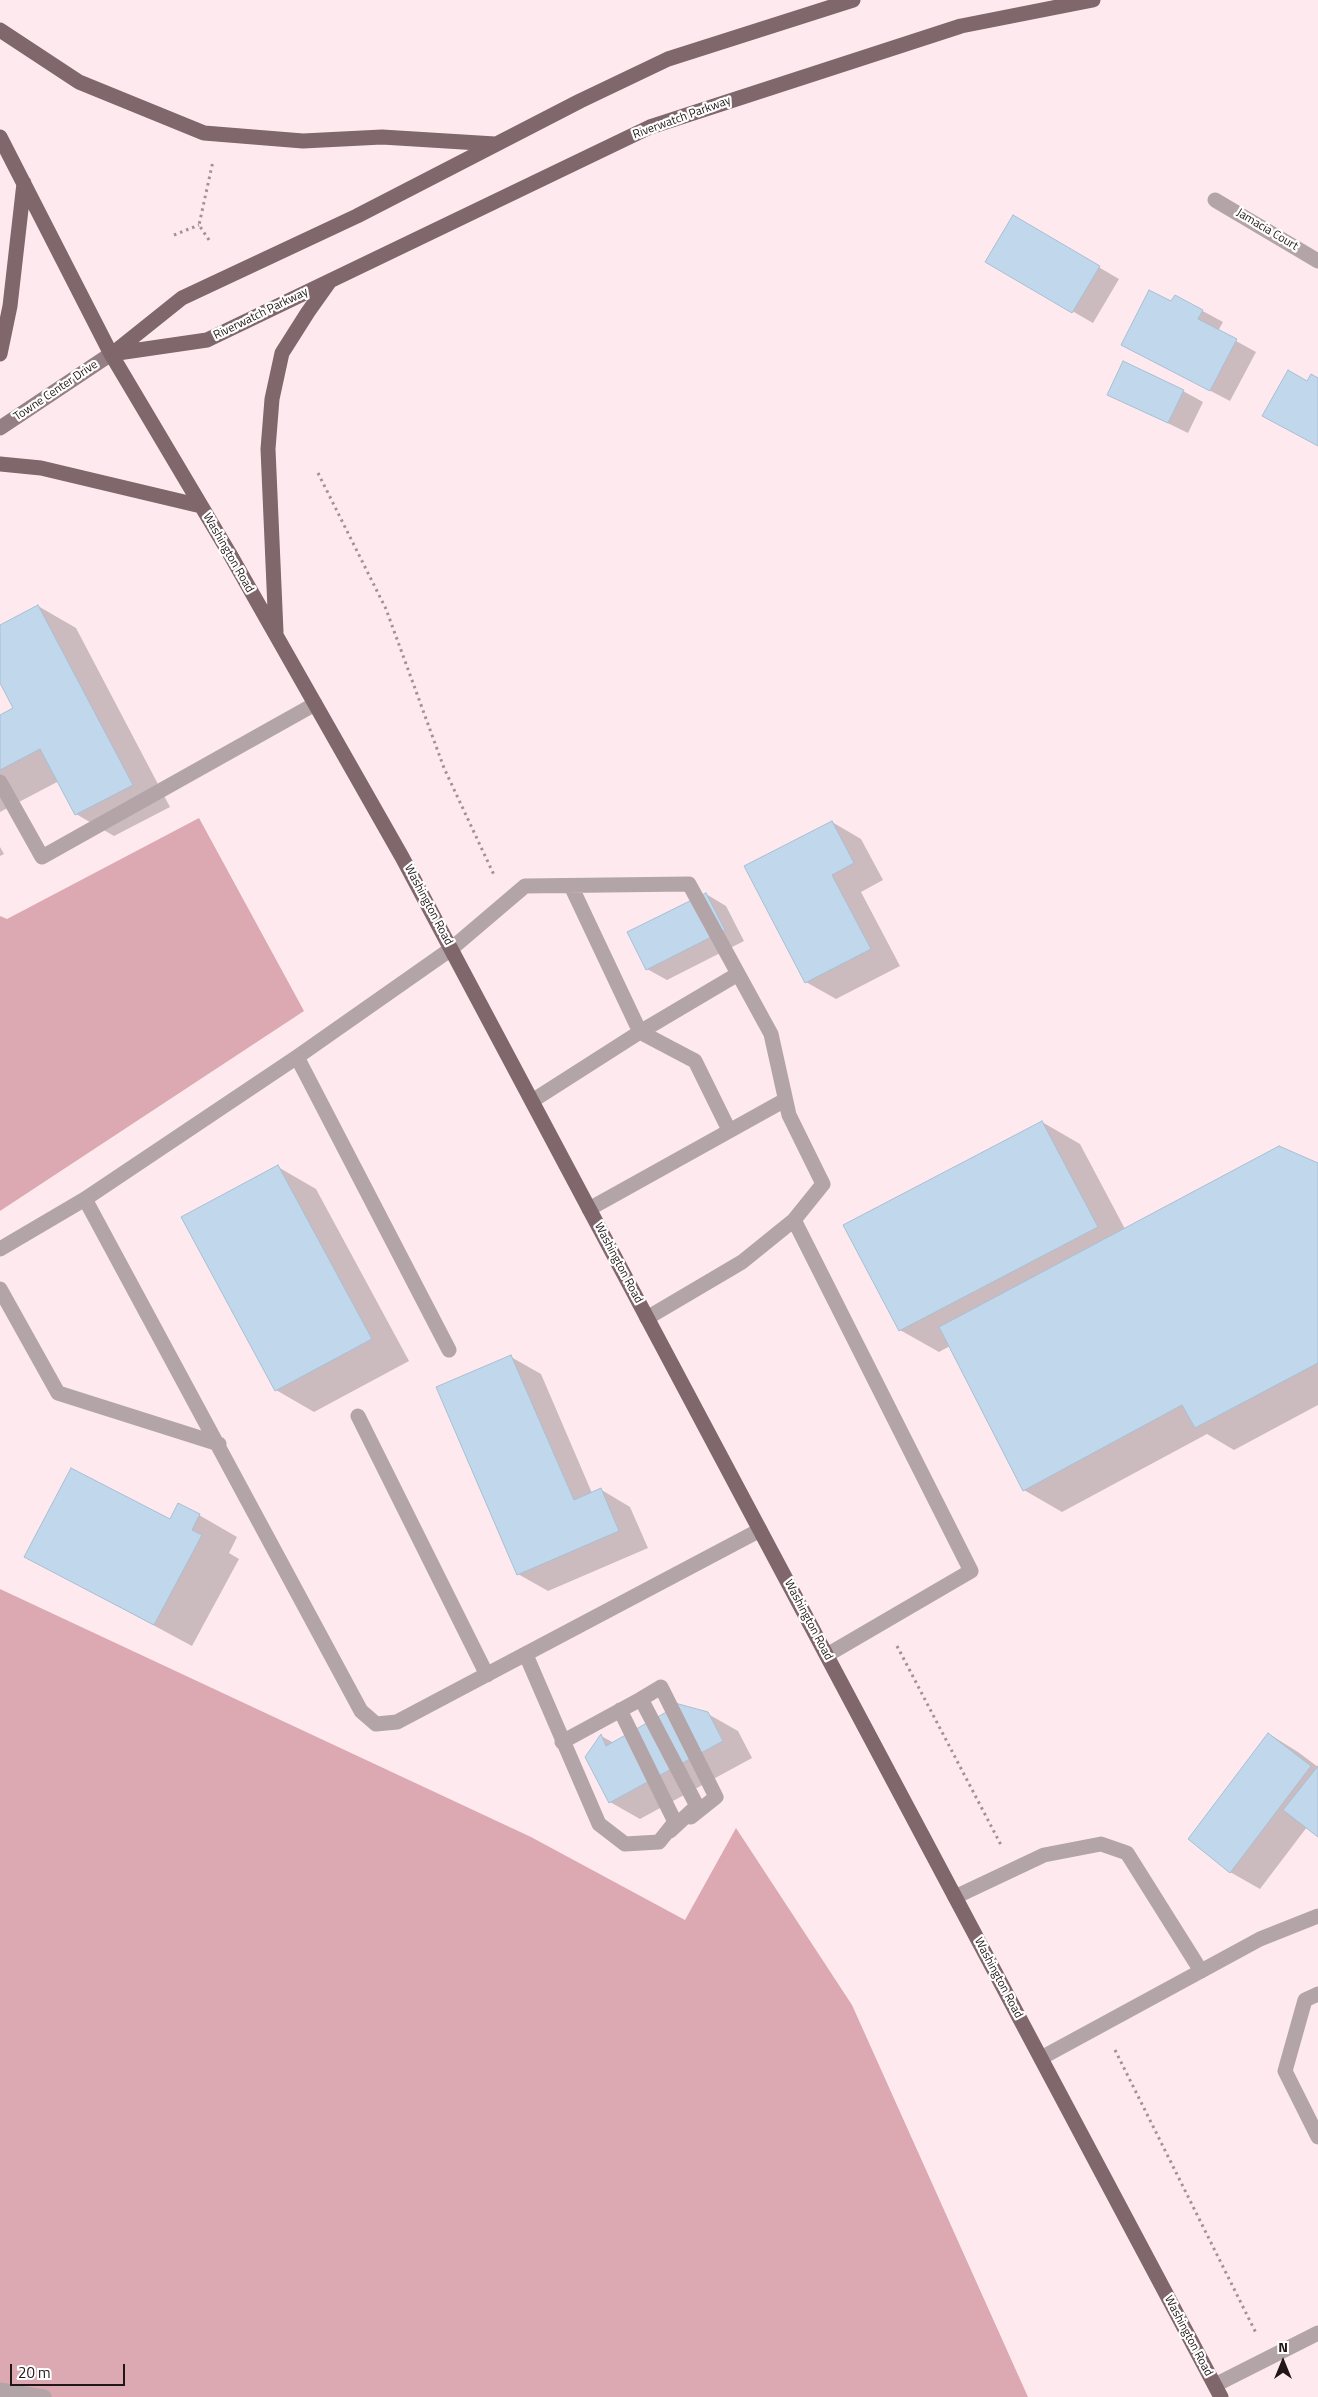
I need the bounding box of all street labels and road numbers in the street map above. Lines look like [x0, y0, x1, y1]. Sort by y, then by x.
street label: Riverwatch Parkway [631, 94, 733, 142]
street label: Jamacia Court [1233, 206, 1301, 254]
street label: Riverwatch Parkway [211, 285, 311, 343]
street label: Towne Center Drive [11, 358, 101, 424]
street label: Washington Road [199, 511, 257, 595]
street label: Washington Road [401, 862, 455, 948]
street label: Washington Road [591, 1220, 645, 1306]
street label: Washington Road [781, 1577, 835, 1663]
street label: Washington Road [971, 1935, 1025, 2021]
street label: Washington Road [1161, 2293, 1215, 2379]

